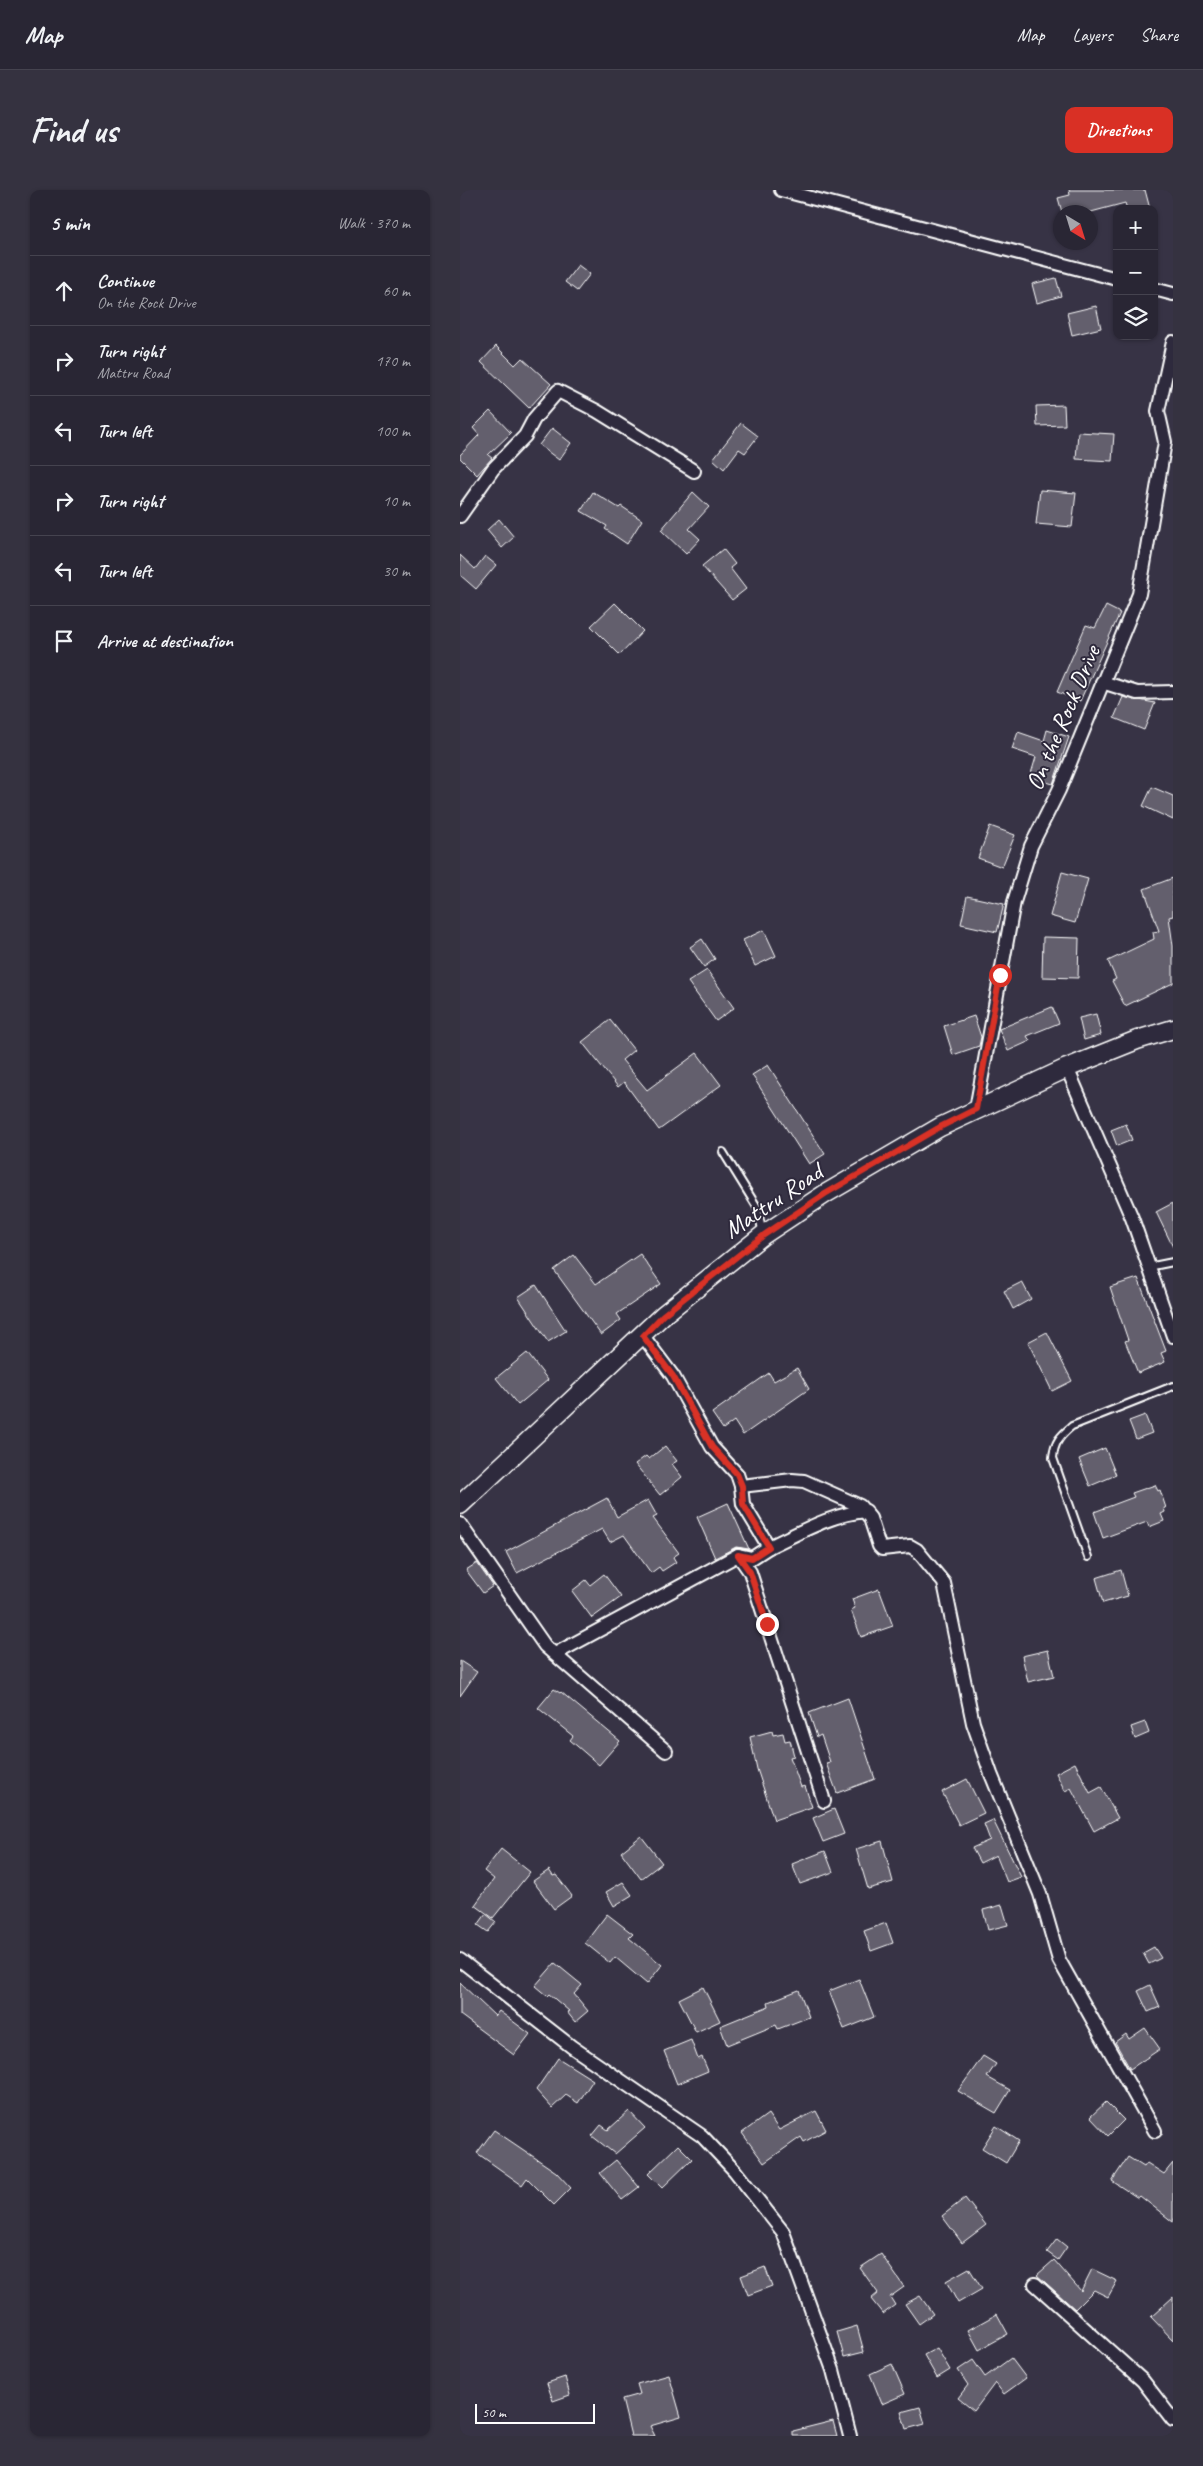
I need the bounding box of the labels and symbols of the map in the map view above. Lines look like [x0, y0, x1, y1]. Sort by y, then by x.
north arrow [1053, 205, 1098, 250]
street label: On the Rock Drive [1018, 639, 1109, 795]
route start [989, 964, 1012, 987]
street label: Mattru Road [717, 1154, 832, 1246]
route end [756, 1613, 779, 1636]
scale bar [475, 2401, 595, 2424]

